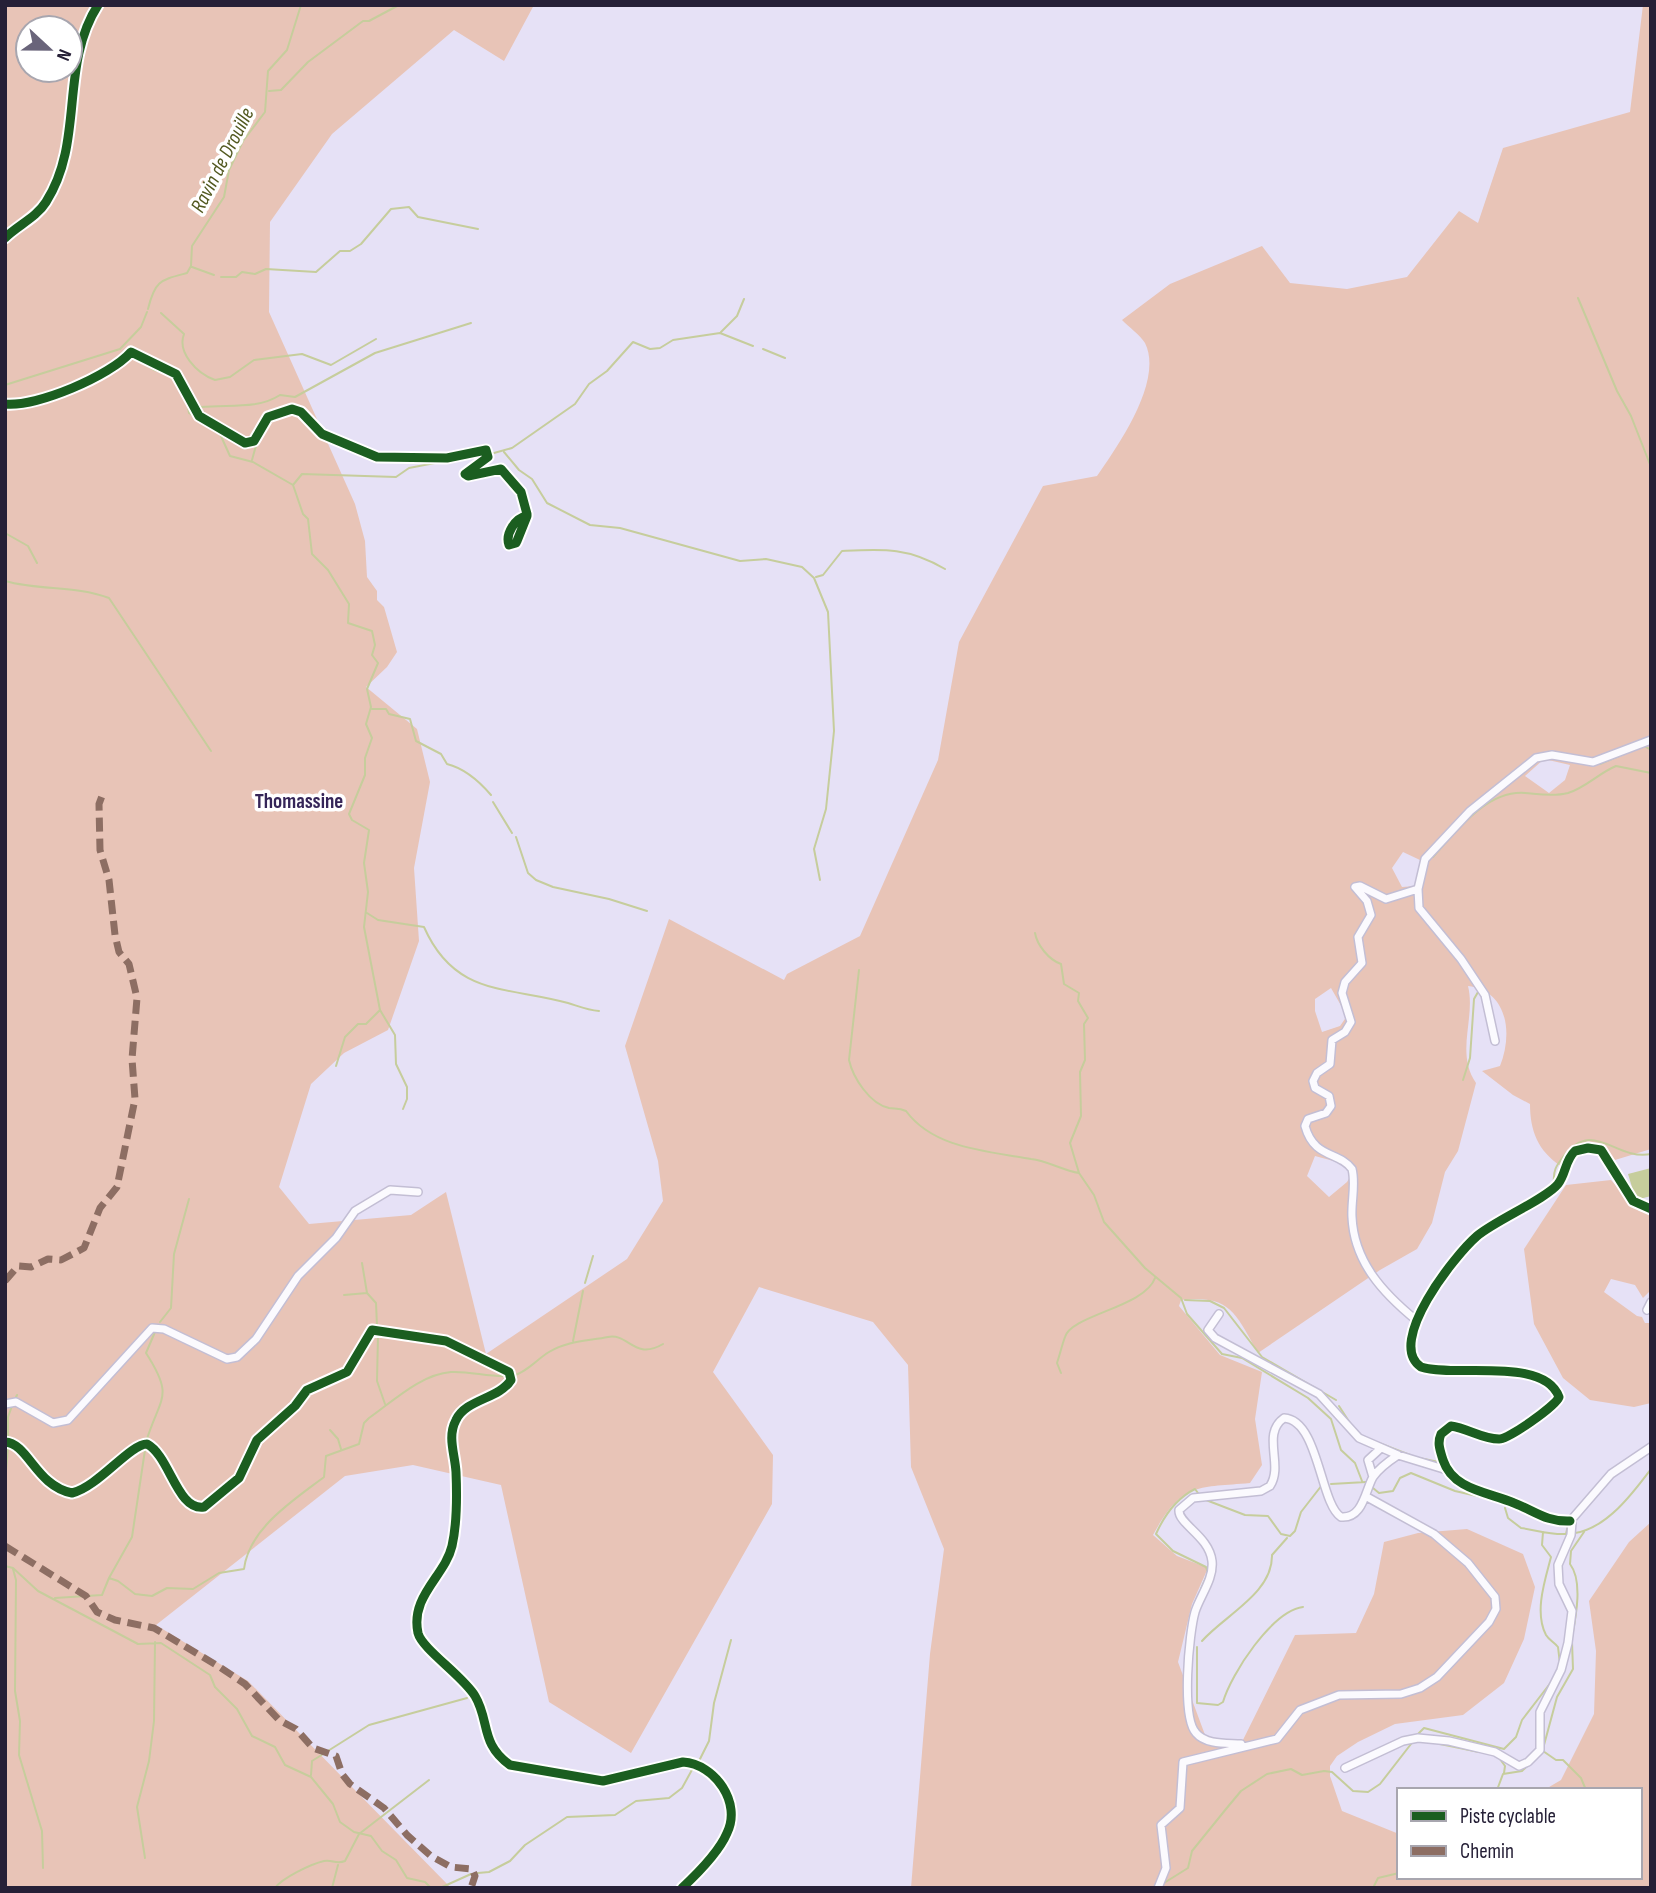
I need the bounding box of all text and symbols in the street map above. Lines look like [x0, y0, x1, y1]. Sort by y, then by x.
north arrow [14, 14, 84, 84]
text: N [51, 46, 76, 64]
water label: Ravin de Drouille [185, 104, 260, 217]
district label: Thomassine [255, 789, 343, 814]
legend [1397, 1788, 1642, 1879]
text: Piste cyclable [1460, 1804, 1556, 1829]
text: Chemin [1460, 1839, 1514, 1864]

